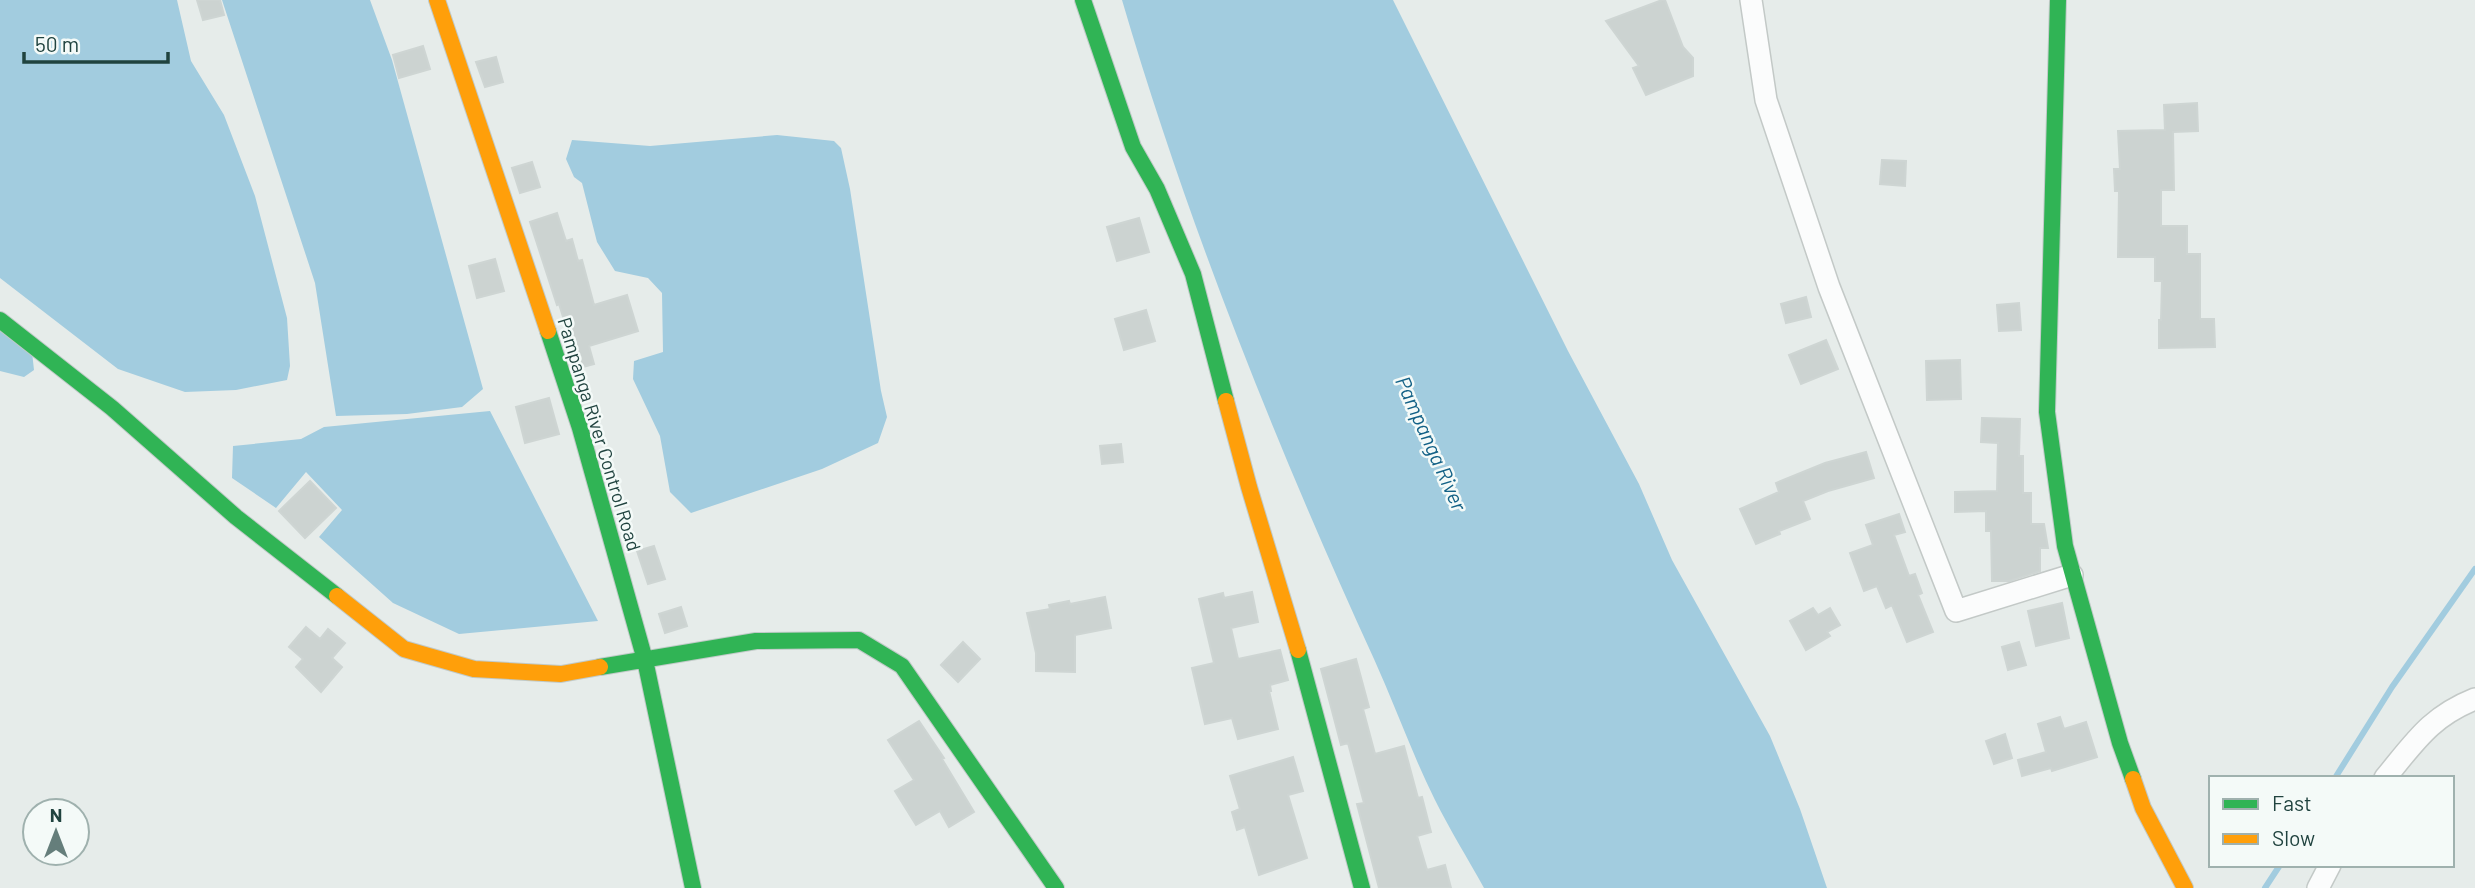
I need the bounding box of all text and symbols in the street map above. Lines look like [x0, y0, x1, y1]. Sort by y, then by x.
scale bar [24, 21, 168, 65]
text: 50 m [35, 31, 79, 56]
street label: Pampanga River Control Road [553, 314, 647, 554]
water label: Pampanga River [1391, 372, 1473, 515]
legend [2209, 776, 2454, 867]
text: Fast [2272, 790, 2312, 815]
north arrow [21, 797, 91, 867]
text: N [50, 803, 62, 826]
text: Slow [2272, 825, 2315, 850]

